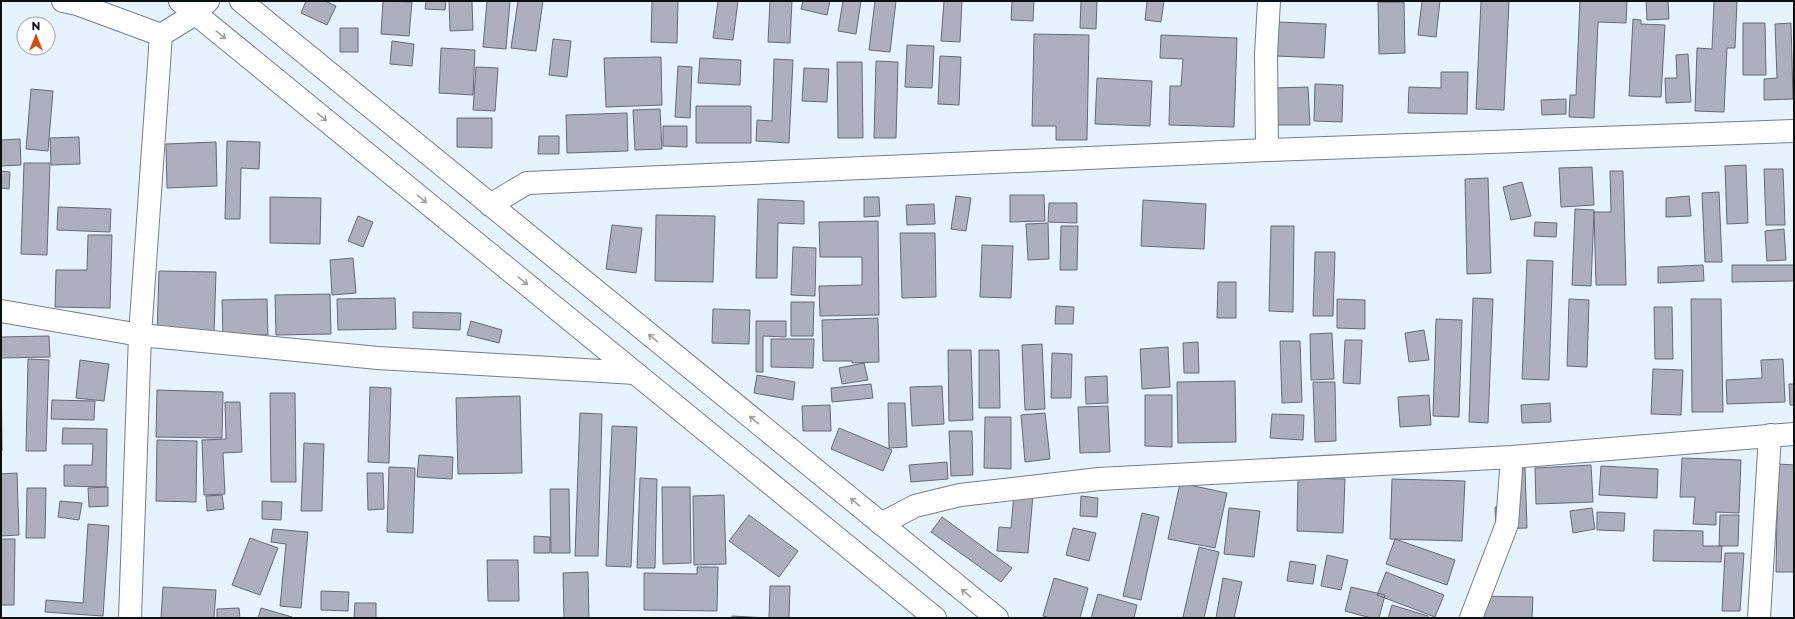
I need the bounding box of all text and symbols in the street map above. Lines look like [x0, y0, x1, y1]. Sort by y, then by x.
north arrow [16, 16, 56, 56]
text: N [32, 19, 40, 33]
one-way arrow [216, 30, 226, 39]
one-way arrow [316, 112, 327, 121]
one-way arrow [417, 195, 428, 203]
one-way arrow [518, 277, 528, 286]
one-way arrow [648, 334, 659, 342]
one-way arrow [749, 416, 759, 425]
one-way arrow [849, 498, 860, 507]
one-way arrow [961, 589, 972, 598]

